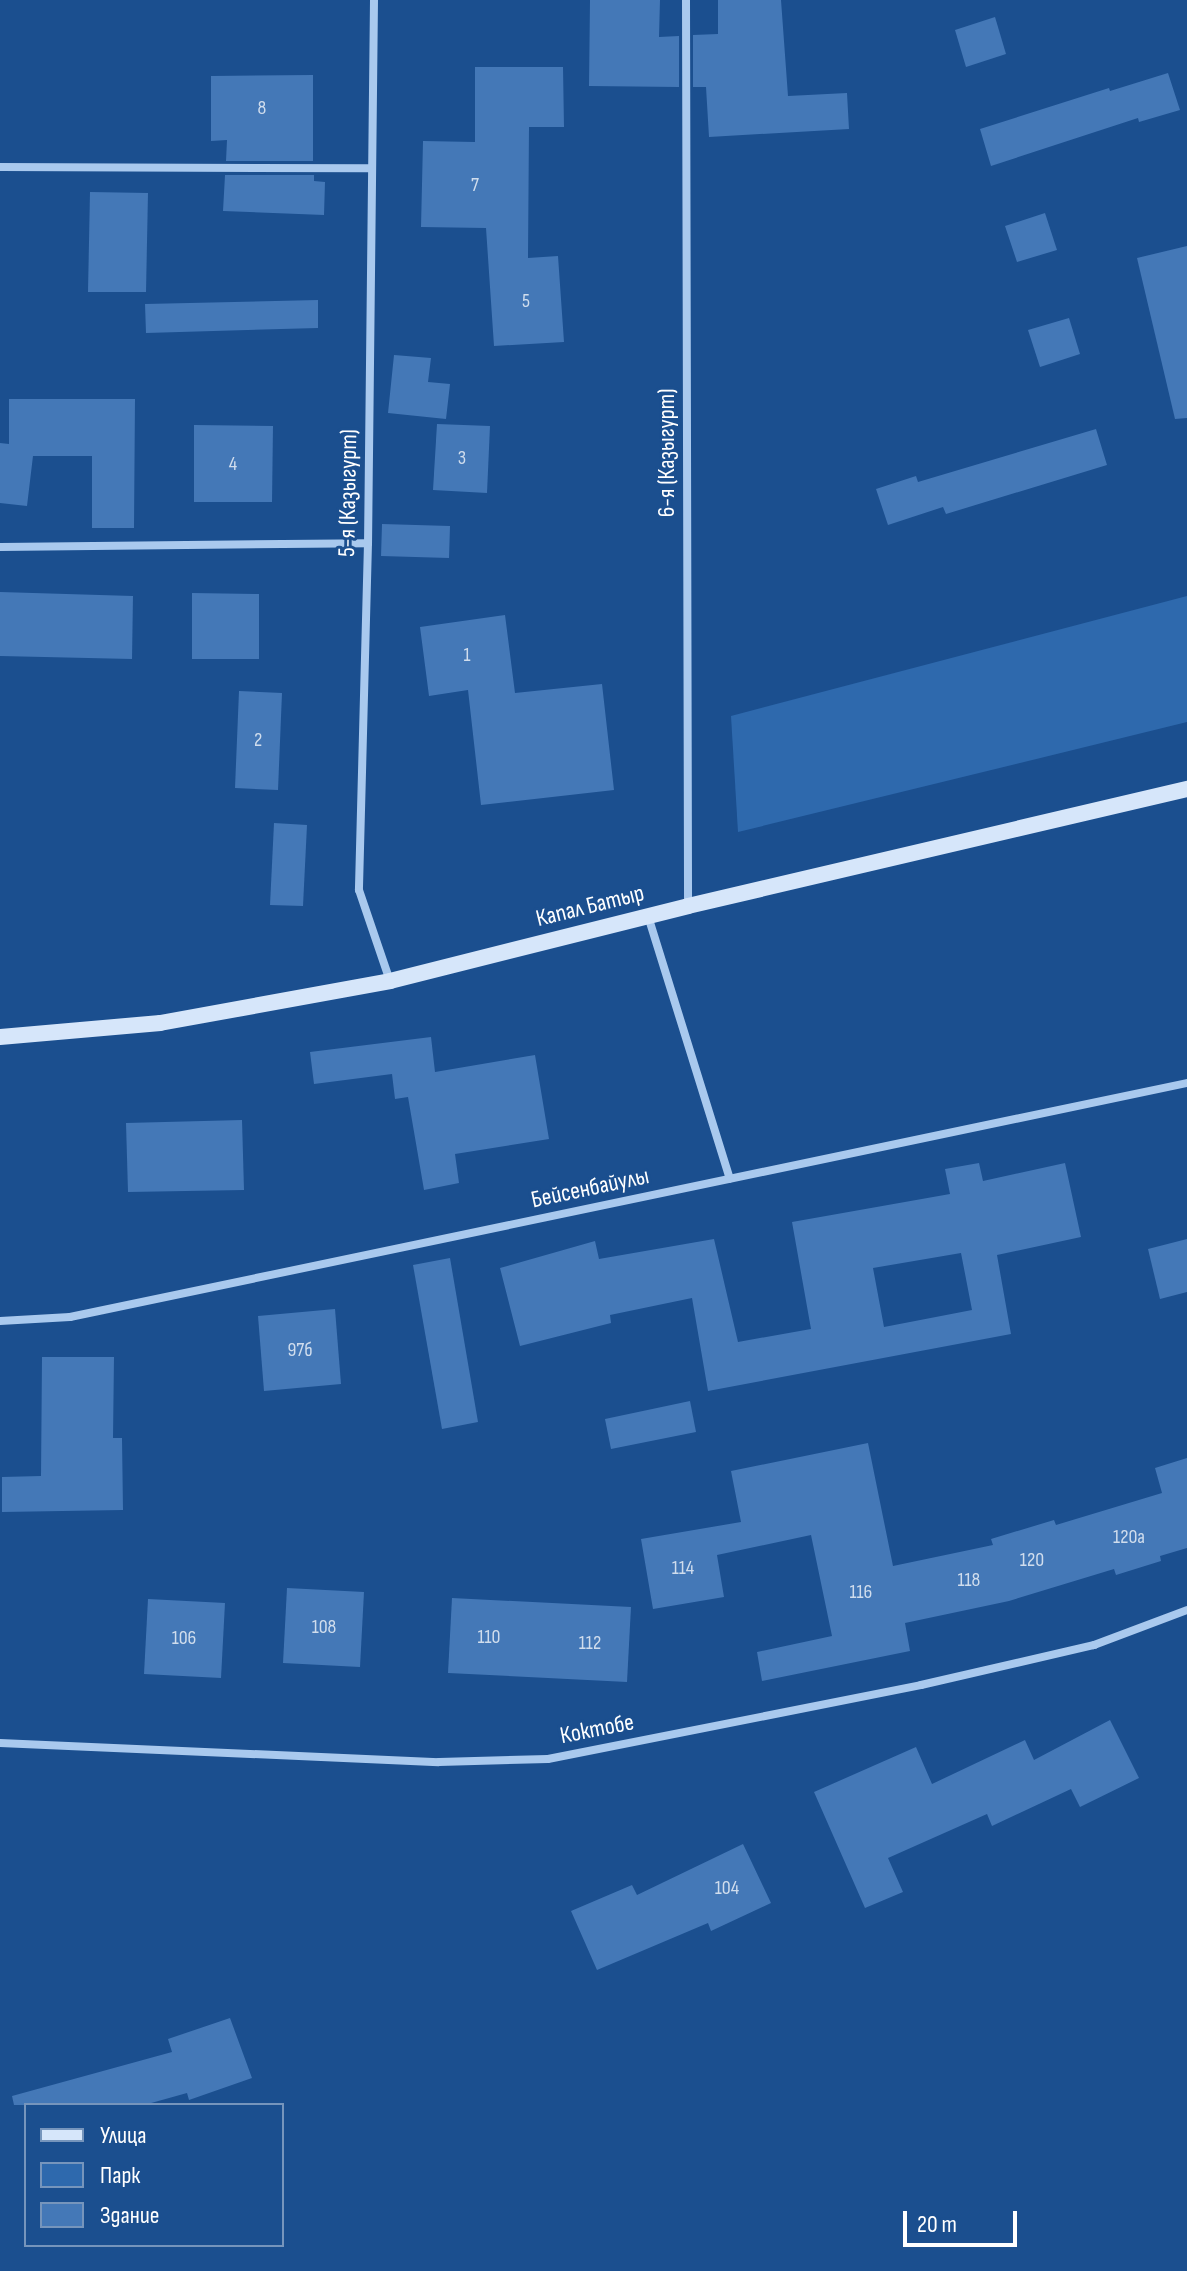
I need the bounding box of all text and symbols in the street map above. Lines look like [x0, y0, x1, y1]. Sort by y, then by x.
house number: 8 [258, 96, 266, 120]
house number: 7 [471, 173, 479, 197]
house number: 5 [522, 289, 530, 313]
street label: 6-я (Казыгурт) [653, 389, 681, 517]
street label: 5-я (Казыгурт) [332, 429, 364, 557]
house number: 3 [458, 446, 466, 470]
house number: 4 [229, 452, 237, 476]
house number: 1 [464, 643, 470, 667]
house number: 2 [254, 728, 262, 752]
street label: Капал Батыр [533, 879, 647, 933]
street label: Бейсенбайулы [528, 1161, 652, 1215]
house number: 97б [287, 1338, 313, 1362]
house number: 120а [1113, 1525, 1145, 1549]
house number: 120 [1020, 1548, 1044, 1572]
house number: 114 [672, 1556, 694, 1580]
house number: 118 [958, 1568, 980, 1592]
house number: 116 [850, 1580, 872, 1604]
house number: 108 [312, 1615, 336, 1639]
house number: 110 [478, 1625, 500, 1649]
house number: 106 [172, 1626, 196, 1650]
house number: 112 [579, 1631, 601, 1655]
street label: Коктобе [558, 1708, 636, 1750]
house number: 104 [715, 1876, 739, 1900]
legend [24, 2103, 284, 2247]
text: Улица [100, 2121, 146, 2150]
text: Парк [100, 2161, 140, 2190]
scale bar [907, 2195, 1021, 2245]
text: Здание [100, 2201, 159, 2230]
text: 20 m [917, 2210, 957, 2239]

